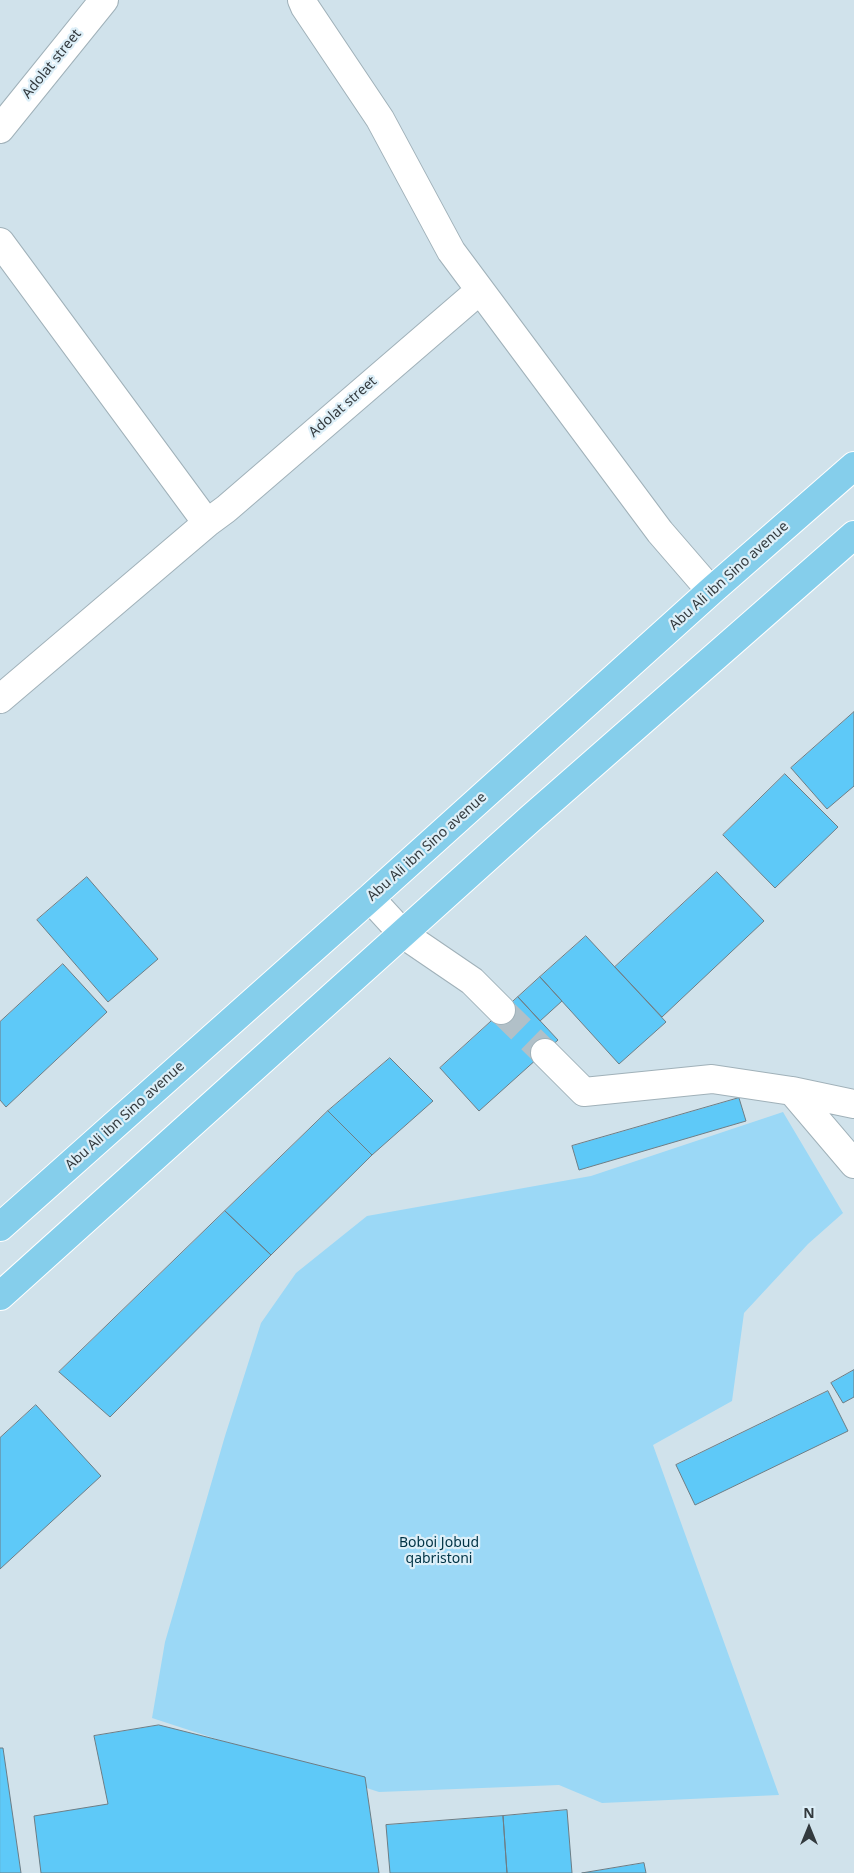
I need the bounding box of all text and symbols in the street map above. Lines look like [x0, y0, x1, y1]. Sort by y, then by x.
street label: Adolat street [19, 26, 85, 102]
street label: Adolat street [306, 373, 380, 441]
street label: Abu Ali ibn Sino avenue [666, 518, 792, 634]
street label: Abu Ali ibn Sino avenue [364, 789, 490, 905]
street label: Abu Ali ibn Sino avenue [62, 1058, 188, 1174]
park label: Boboi Jobud qabristoni [399, 1535, 479, 1568]
north arrow [784, 1803, 834, 1853]
text: N [803, 1803, 815, 1822]

